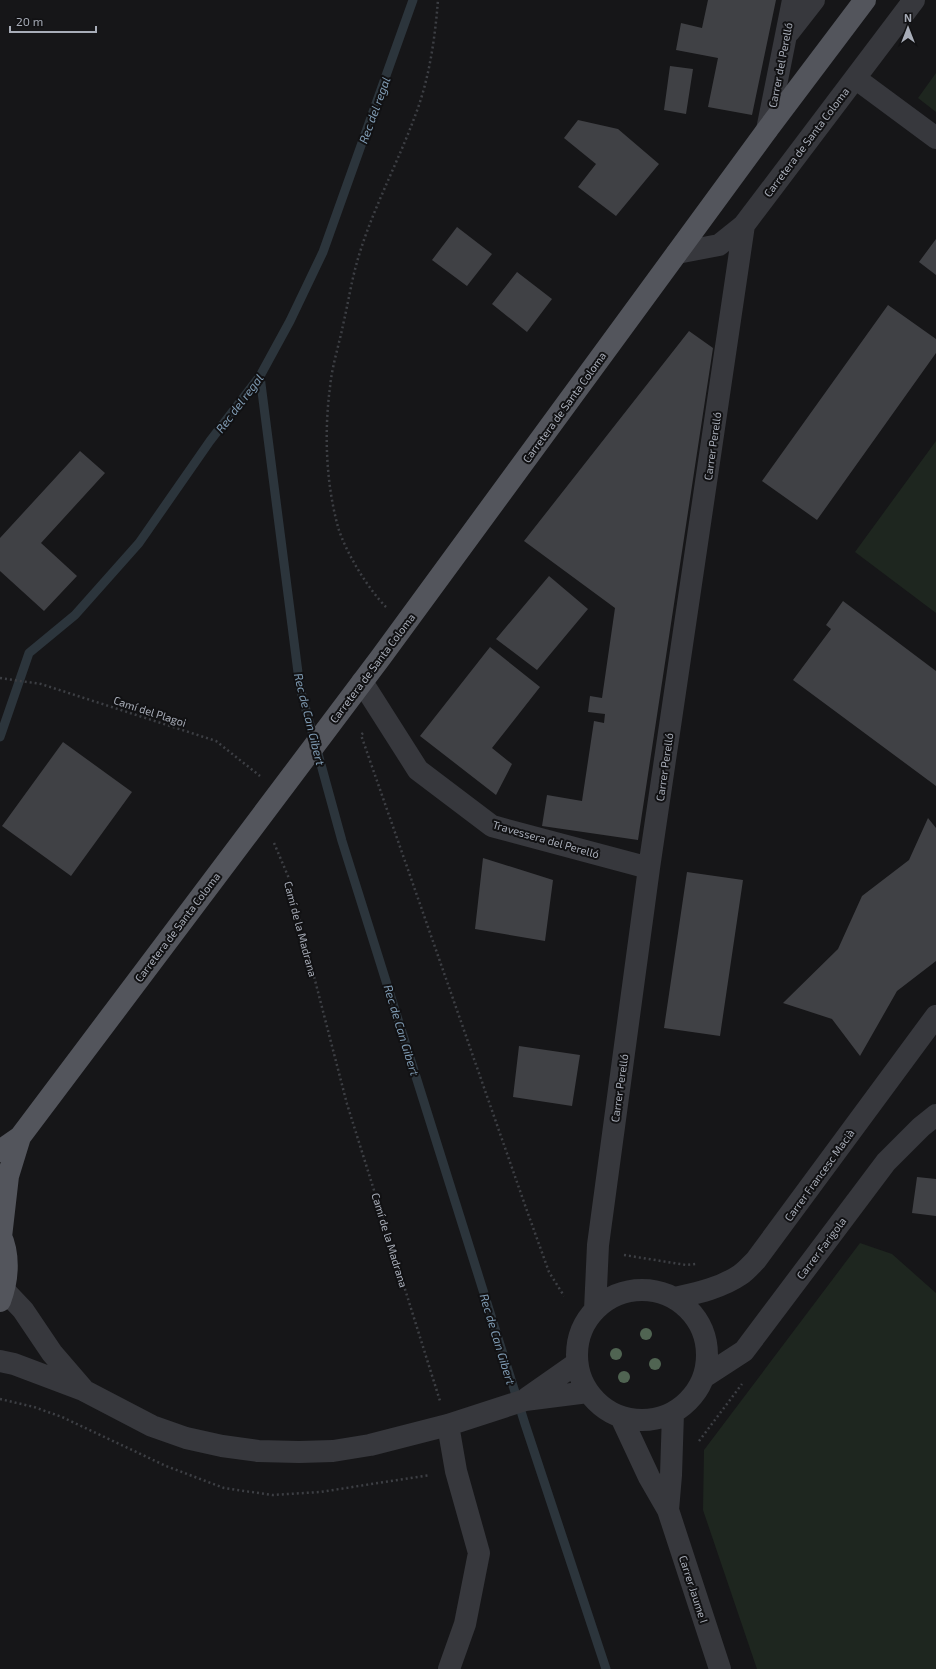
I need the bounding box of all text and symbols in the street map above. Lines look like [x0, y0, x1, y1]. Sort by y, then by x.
scale bar [10, 8, 96, 34]
north arrow [888, 8, 928, 48]
text: N [904, 11, 912, 24]
text: 20 m [16, 14, 43, 28]
street label: Carrer del Perelló [765, 21, 795, 109]
water label: Rec del regal [355, 75, 393, 145]
street label: Carretera de Santa Coloma [761, 85, 851, 199]
street label: Carretera de Santa Coloma [519, 349, 609, 465]
water label: Rec del regal [212, 371, 266, 435]
street label: Carrer Perelló [701, 411, 723, 481]
street label: Carretera de Santa Coloma [327, 611, 417, 725]
water label: Rec de Can Gibert [292, 671, 328, 767]
street label: Camí del Plagoi [112, 693, 188, 729]
street label: Carrer Perelló [653, 732, 675, 802]
street label: Travessera del Perelló [491, 818, 601, 860]
street label: Carretera de Santa Coloma [132, 870, 222, 984]
street label: Camí de la Madrana [282, 880, 320, 978]
water label: Rec de Can Gibert [381, 983, 423, 1078]
street label: Carrer Perelló [608, 1053, 630, 1123]
street label: Carrer Francesc Macià [781, 1126, 857, 1224]
street label: Camí de la Madrana [369, 1191, 411, 1289]
street label: Carrer Farigola [794, 1215, 848, 1281]
water label: Rec de Can Gibert [477, 1292, 519, 1387]
street label: Carrer Jaume I [677, 1554, 711, 1624]

